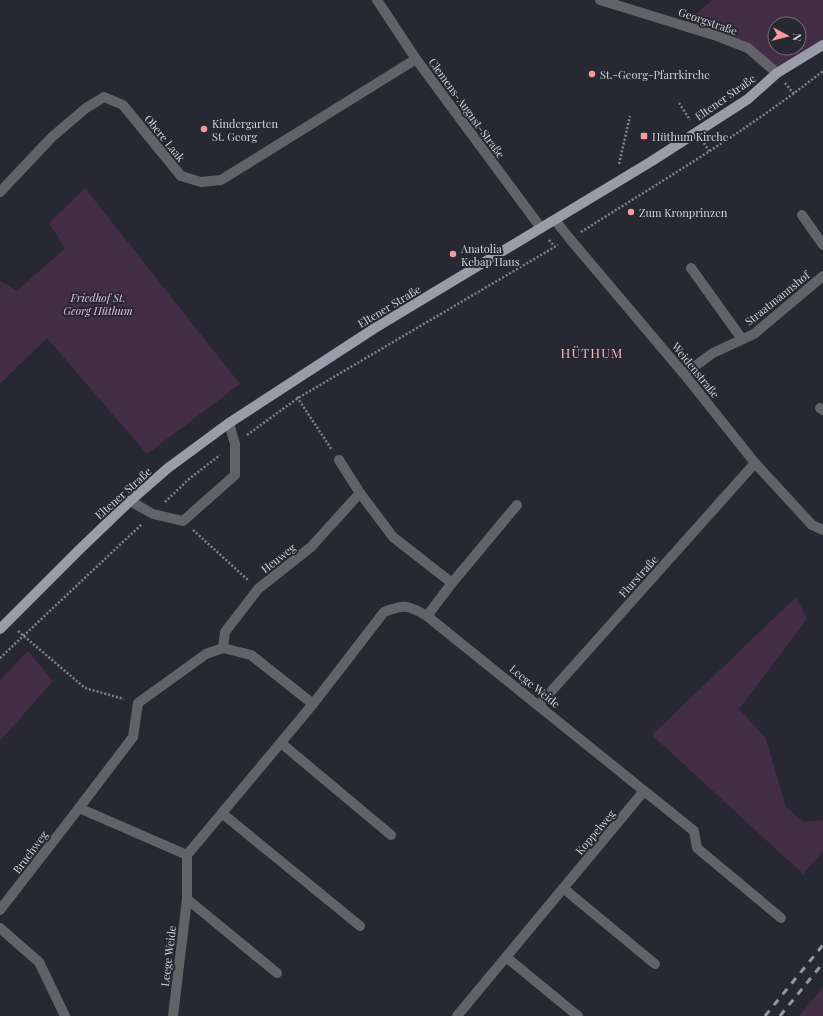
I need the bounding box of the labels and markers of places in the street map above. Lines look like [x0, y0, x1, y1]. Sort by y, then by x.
place label: St.-Georg-Pfarrkirche [600, 67, 710, 82]
marker: St.-Georg-Pfarrkirche [587, 69, 597, 79]
place label: Kindergarten St. Georg [212, 116, 278, 144]
marker: Kindergarten St. Georg [199, 124, 209, 134]
place label: Hüthum Kirche [652, 129, 729, 144]
marker: Hüthum Kirche [639, 131, 649, 141]
place label: Zum Kronprinzen [639, 205, 728, 220]
marker: Zum Kronprinzen [626, 207, 636, 217]
place label: Anatolia Kebap Haus [460, 241, 520, 269]
marker: Anatolia Kebap Haus [448, 249, 458, 259]

